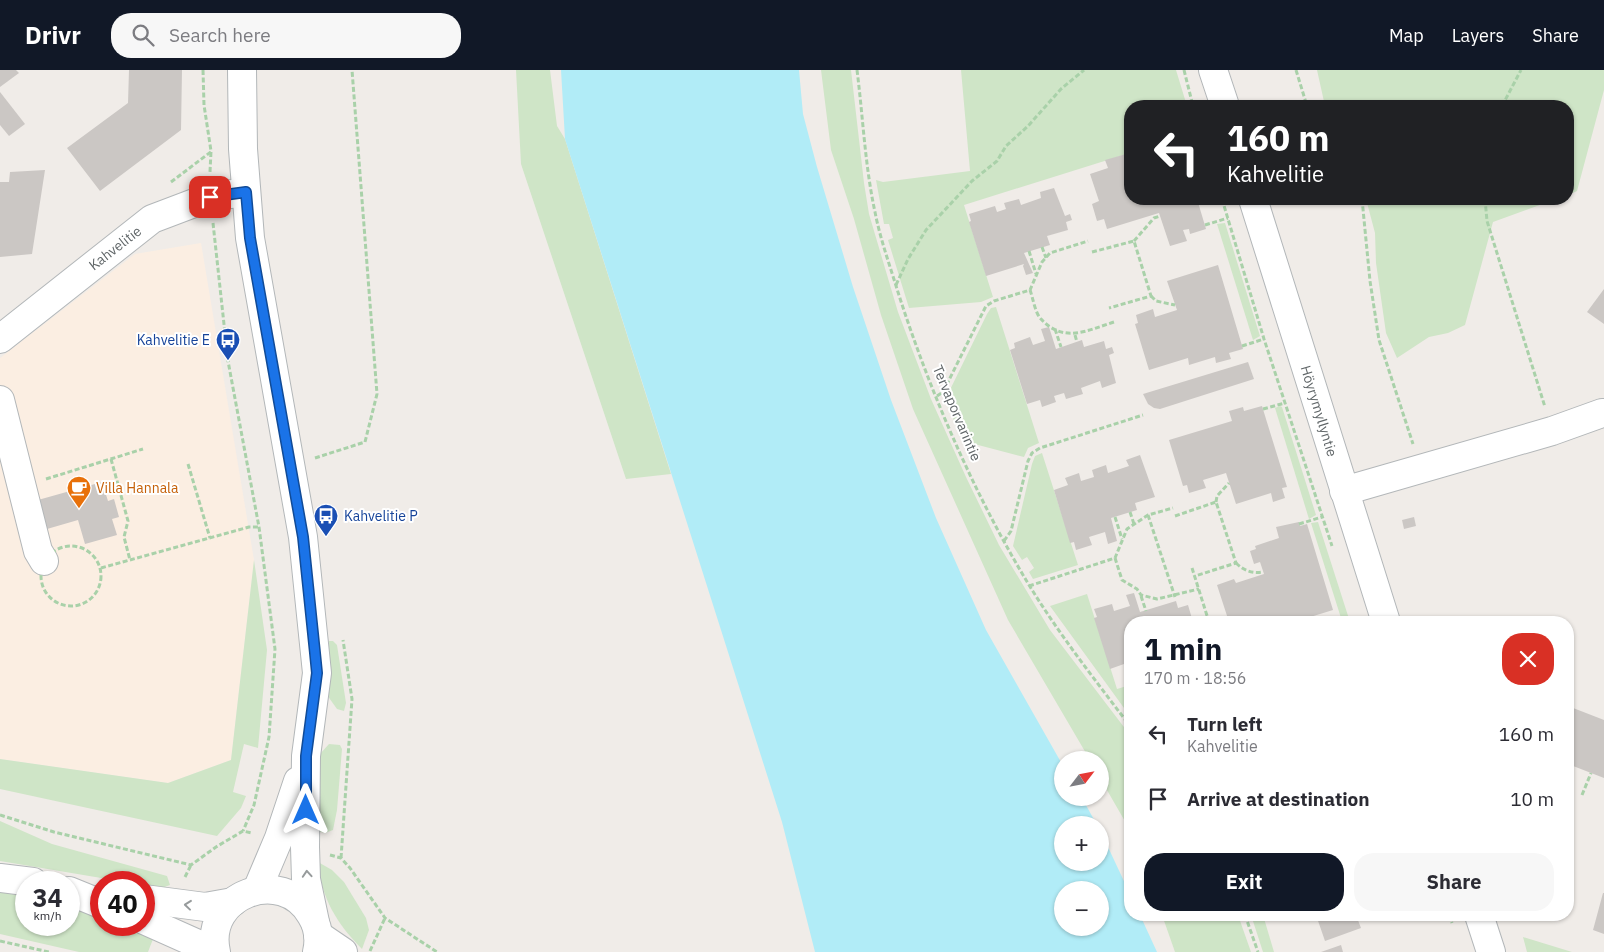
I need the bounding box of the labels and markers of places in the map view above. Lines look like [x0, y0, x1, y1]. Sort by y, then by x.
pin [189, 176, 231, 218]
bus stop icon: Kahvelitie E [215, 327, 241, 361]
place label: Kahvelitie E [137, 331, 210, 349]
cafe icon: Villa Hannala [66, 475, 92, 509]
place label: Villa Hannala [96, 479, 179, 497]
bus stop icon: Kahvelitie P [313, 503, 339, 537]
place label: Kahvelitie P [344, 507, 418, 525]

